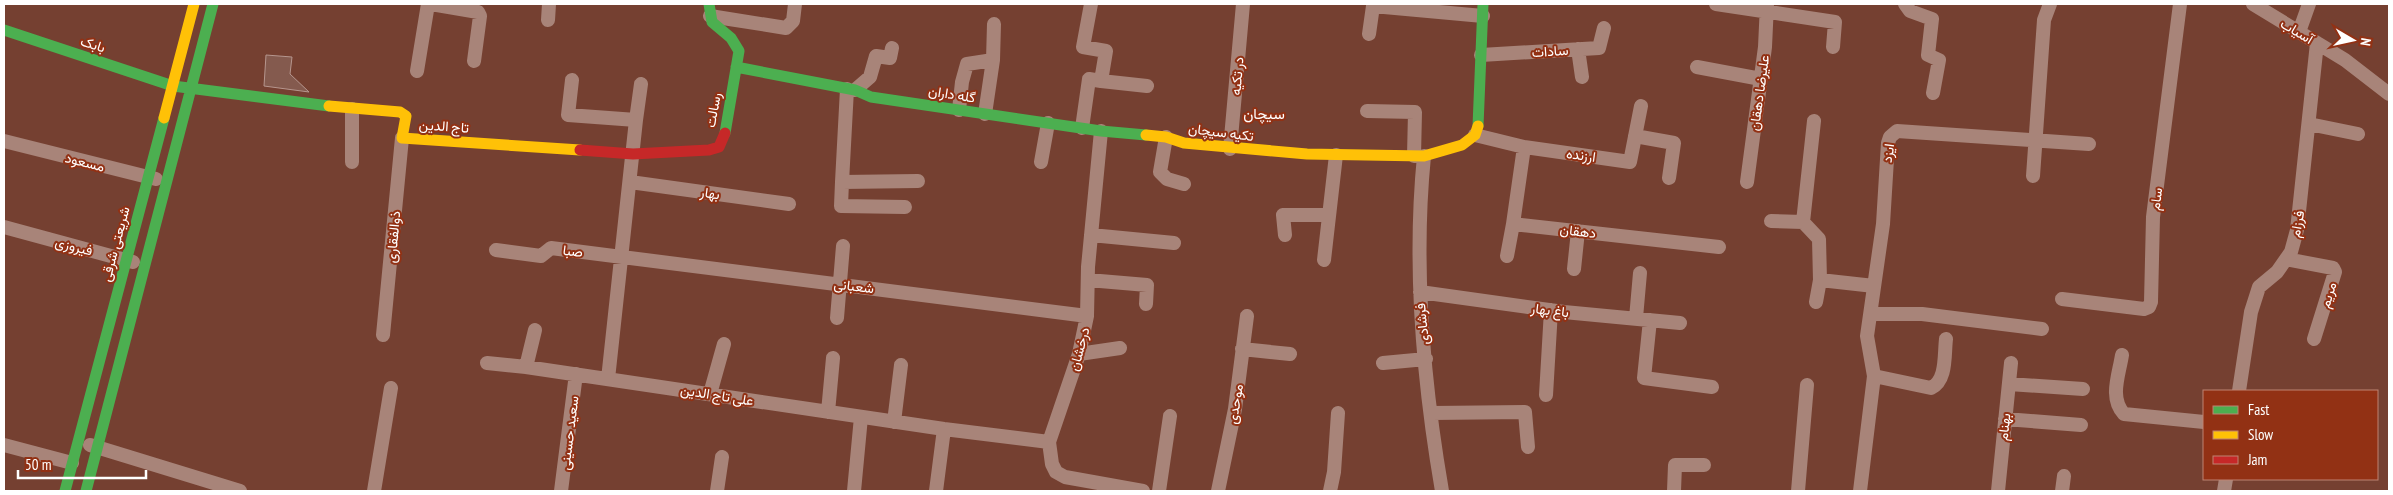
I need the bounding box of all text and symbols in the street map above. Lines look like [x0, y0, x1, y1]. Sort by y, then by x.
street label: آسیاب [2277, 14, 2318, 49]
north arrow [2328, 15, 2378, 65]
street label: بابک [78, 32, 108, 56]
text: N [2356, 37, 2375, 47]
street label: سادات [1531, 41, 1569, 61]
street label: علیرضا دهقان [1745, 54, 1773, 132]
street label: در تکیه [1226, 56, 1248, 96]
street label: گله داران [927, 81, 977, 107]
street label: رسالت [701, 91, 725, 129]
district label: سیچان [1243, 104, 1285, 124]
street label: تاج الدین [418, 115, 470, 139]
street label: تکیه سیچان [1187, 119, 1255, 146]
street label: ایزد [1878, 142, 1898, 164]
street label: ارزنده [1565, 144, 1597, 166]
street label: مسعود [63, 148, 107, 176]
street label: بهار [698, 183, 721, 203]
street label: سام [2146, 186, 2166, 212]
street label: شریعتی شرقی [96, 205, 134, 283]
street label: فرزام [2286, 209, 2308, 239]
street label: ذوالفقاری [382, 210, 404, 264]
street label: دهقان [1559, 220, 1598, 242]
street label: فیروزی [53, 232, 95, 260]
street label: صبا [562, 241, 584, 261]
street label: شعبانی [833, 275, 875, 297]
street label: مریم [2316, 280, 2340, 310]
street label: باغ بهار [1529, 299, 1570, 323]
street label: فرشادی [1411, 302, 1433, 346]
street label: درخشان [1065, 325, 1094, 373]
street label: علی تاج الدین [679, 380, 755, 412]
street label: موحدی [1223, 383, 1247, 425]
legend [2203, 390, 2378, 480]
street label: سعید حسینی [556, 395, 582, 471]
text: Fast [2248, 400, 2269, 419]
street label: بهنام [1994, 412, 2014, 442]
text: Slow [2248, 425, 2273, 444]
scale bar [18, 448, 145, 480]
text: Jam [2247, 450, 2267, 469]
text: 50 m [25, 455, 51, 474]

